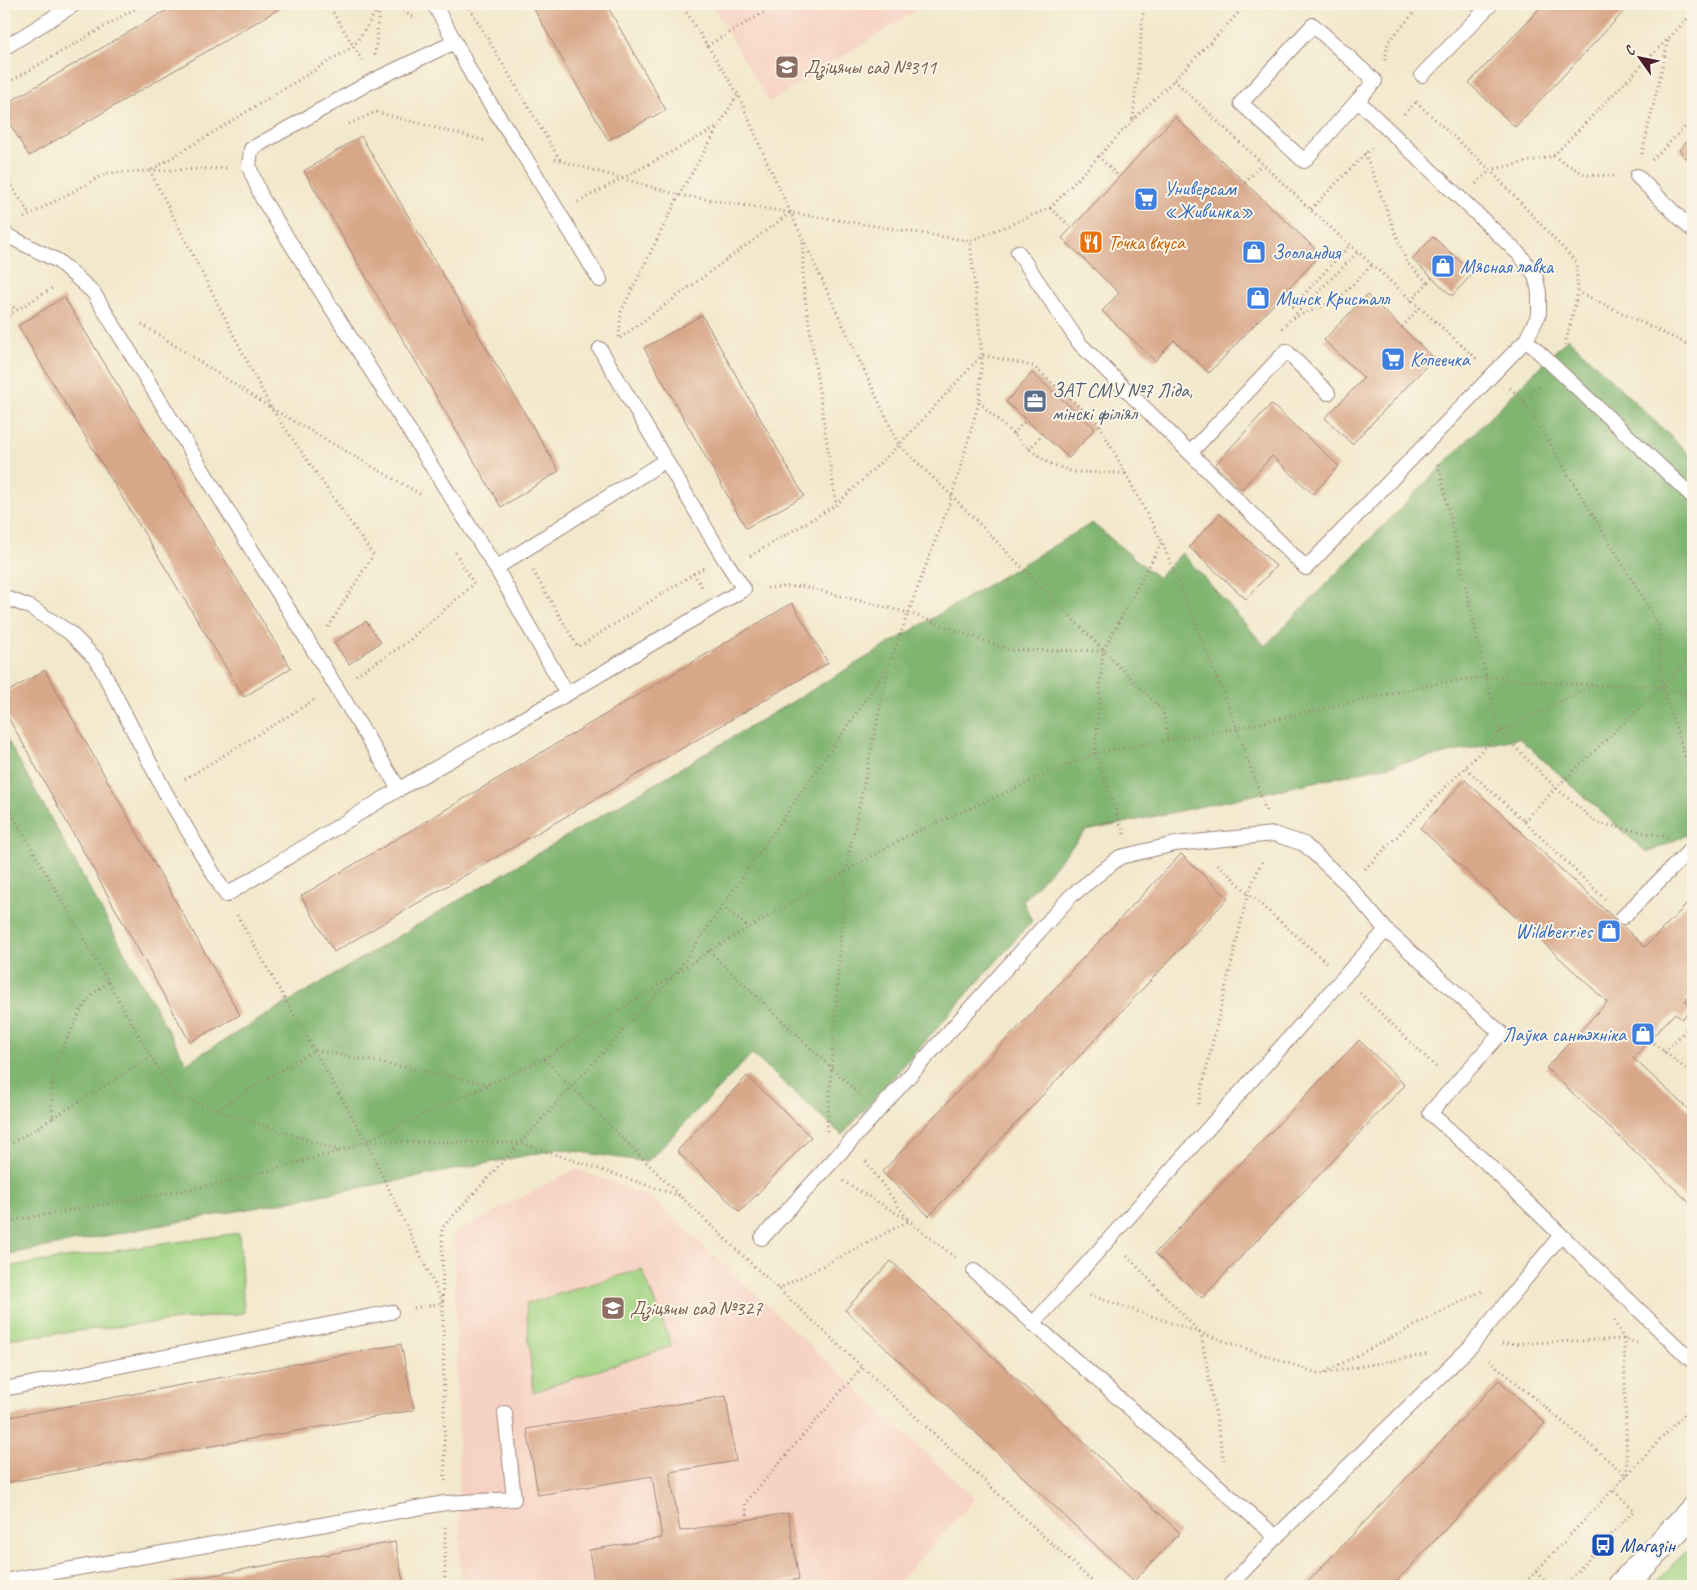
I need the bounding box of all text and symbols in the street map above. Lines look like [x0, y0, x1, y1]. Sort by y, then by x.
north arrow [1614, 32, 1664, 82]
text: С [1621, 42, 1640, 59]
school or university icon: Дзіцячы сад №311 [774, 54, 800, 80]
place label: Дзіцячы сад №311 [804, 55, 937, 81]
place label: Универсам «Живинка» [1164, 176, 1253, 224]
supermarket icon: Универсам «Живинка» [1133, 186, 1159, 212]
restaurant icon: Точка вкуса [1078, 229, 1104, 255]
place label: Точка вкуса [1108, 230, 1186, 255]
shop icon: Зооландия [1241, 239, 1267, 265]
place label: Зооландия [1272, 240, 1342, 265]
shop icon: Мясная лавка [1430, 253, 1456, 279]
place label: Мясная лавка [1460, 254, 1555, 279]
shop icon: Минск Кристалл [1245, 285, 1271, 311]
place label: Минск Кристалл [1276, 286, 1391, 311]
supermarket icon: Копеечка [1380, 346, 1406, 372]
place label: Копеечка [1410, 347, 1471, 372]
place label: ЗАТ СМУ №7 Ліда, мінскі філіял [1052, 378, 1193, 426]
office icon: ЗАТ СМУ №7 Ліда, мінскі філіял [1022, 388, 1048, 414]
shop icon: Wildberries [1596, 918, 1622, 944]
place label: Wildberries [1515, 919, 1594, 944]
shop icon: Лаўка сантэхніка [1630, 1021, 1656, 1047]
place label: Лаўка сантэхніка [1503, 1022, 1627, 1047]
school or university icon: Дзіцячы сад №327 [600, 1295, 626, 1321]
place label: Дзіцячы сад №327 [630, 1296, 763, 1322]
bus stop icon: Магазін [1590, 1532, 1616, 1558]
place label: Магазін [1620, 1533, 1677, 1558]

